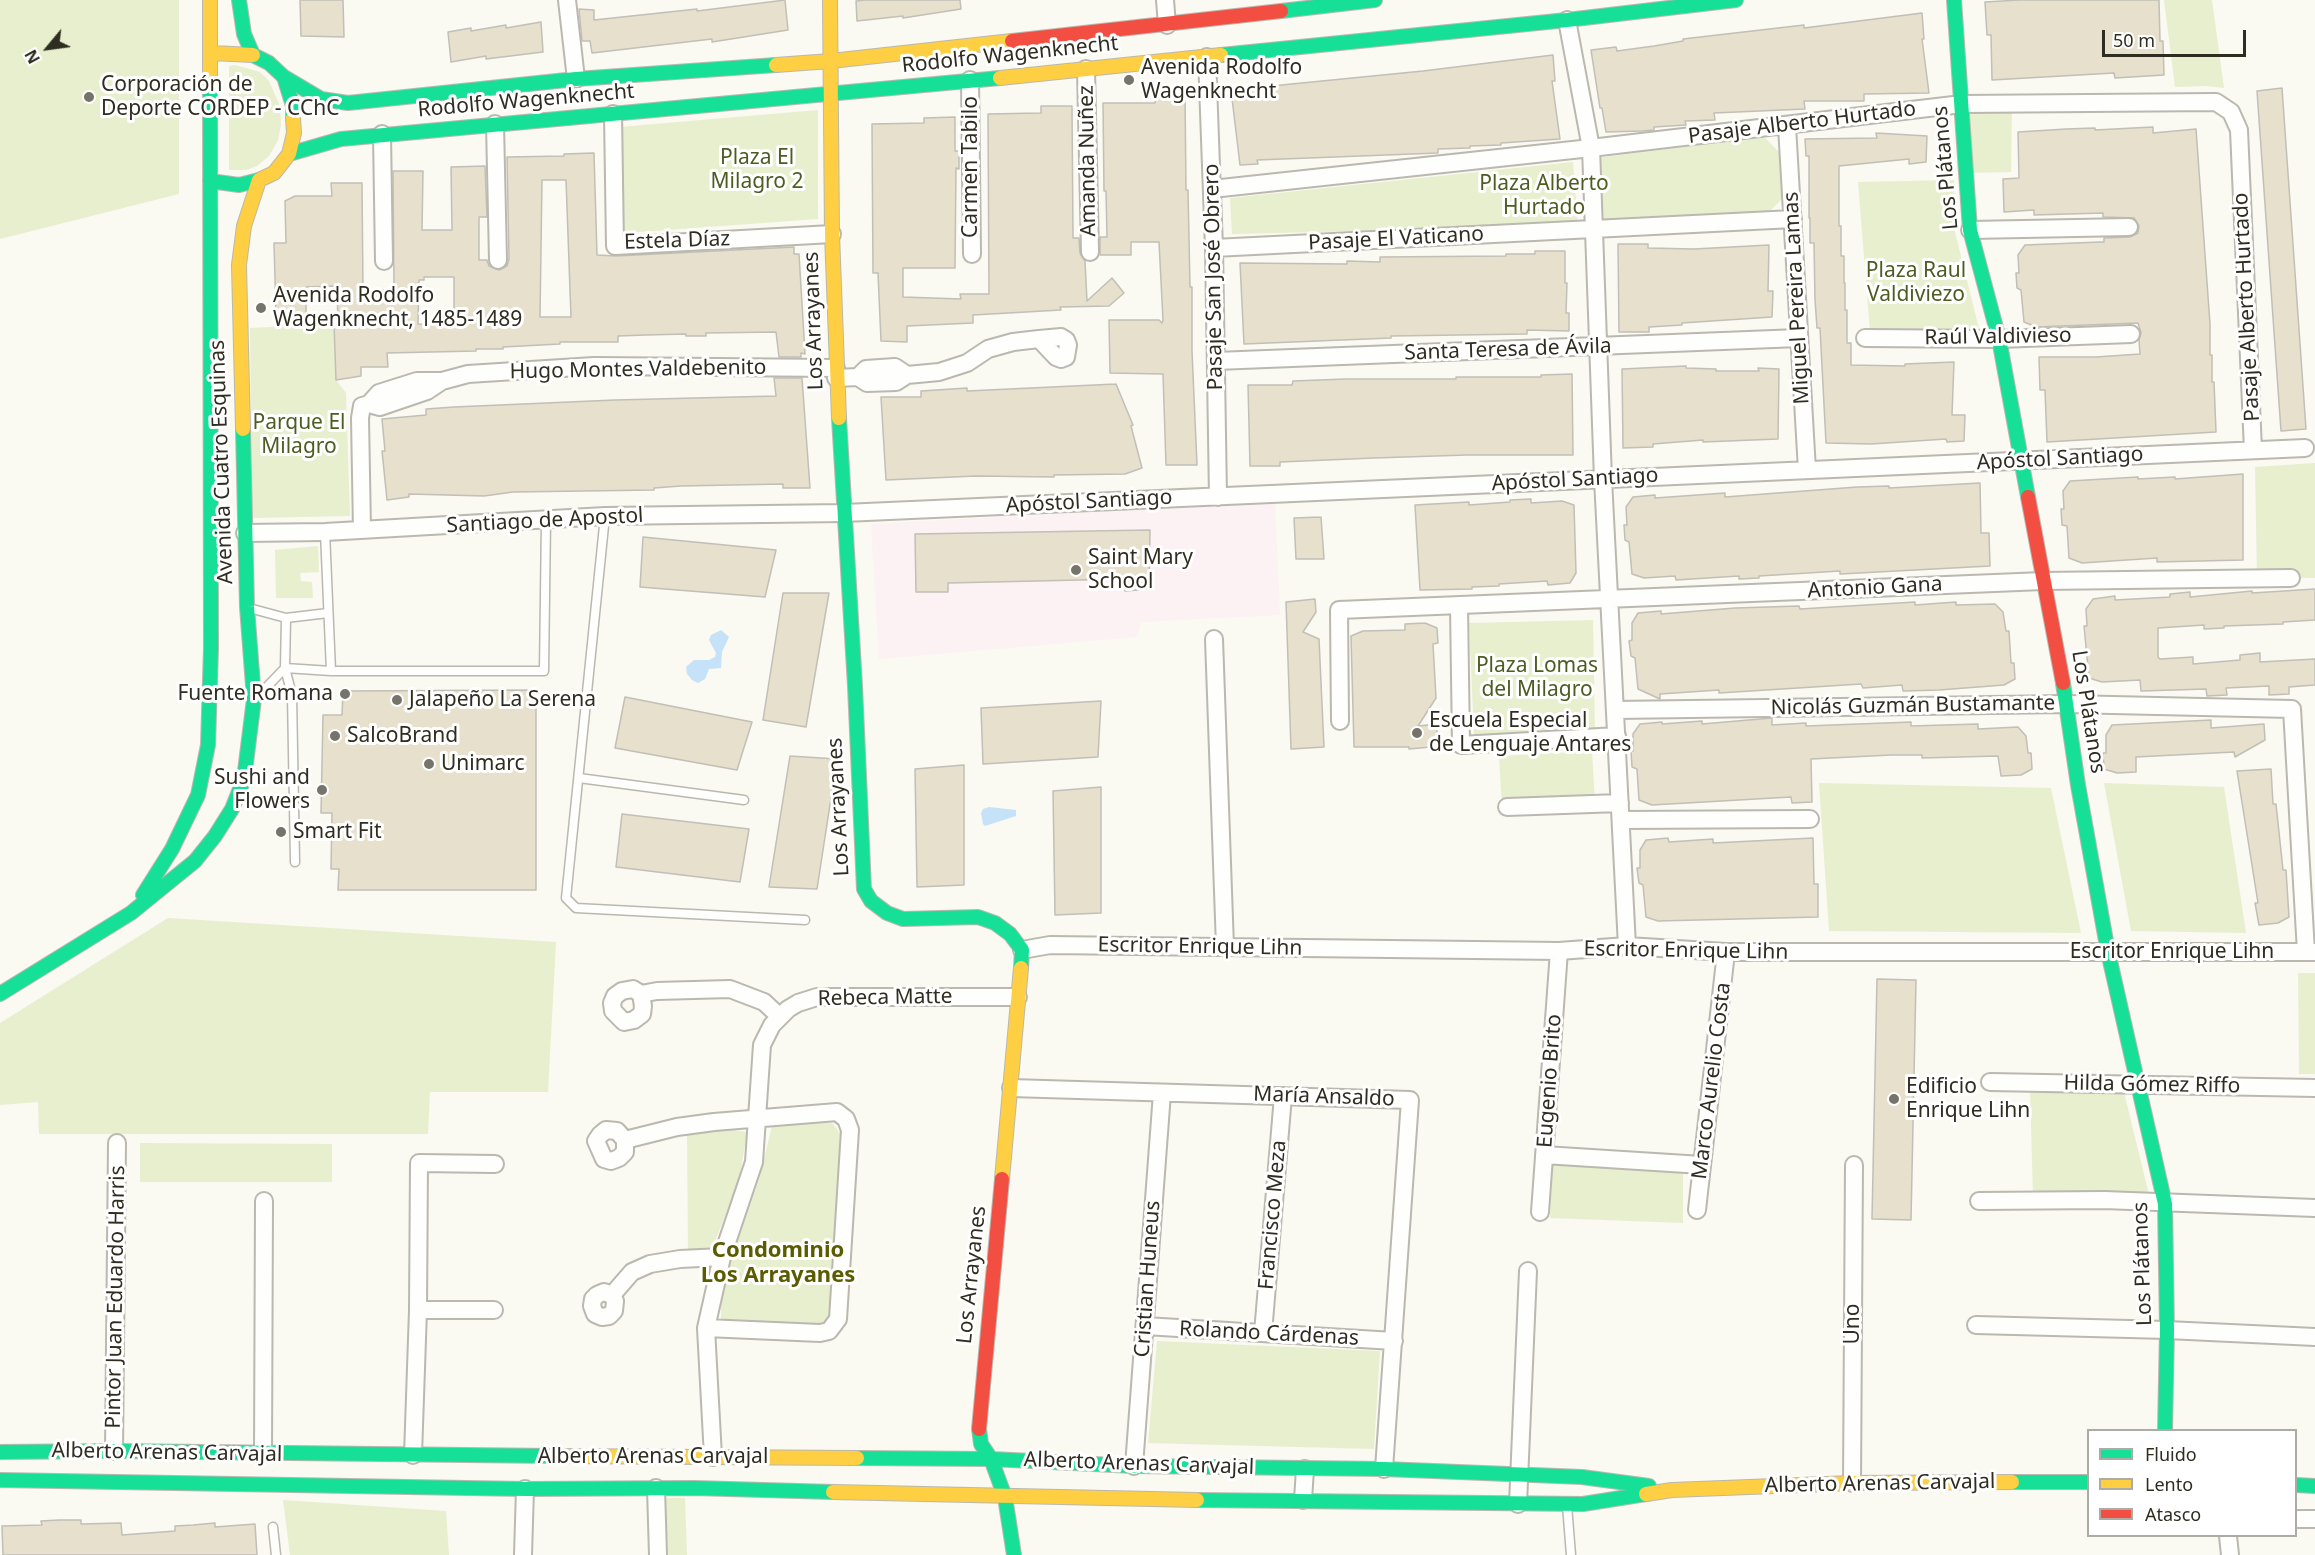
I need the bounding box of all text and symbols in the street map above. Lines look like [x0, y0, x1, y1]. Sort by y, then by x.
north arrow [18, 18, 78, 78]
scale bar [2105, 18, 2249, 56]
text: 50 m [2113, 28, 2155, 52]
street label: Rodolfo Wagenknecht [901, 31, 1119, 79]
text: N [19, 46, 45, 68]
place label: Avenida Rodolfo Wagenknecht [1141, 55, 1302, 105]
place label: Corporación de Deporte CORDEP - CChC [101, 72, 339, 122]
marker: Avenida Rodolfo Wagenknecht [1122, 73, 1136, 87]
street label: Rodolfo Wagenknecht [417, 79, 635, 123]
street label: Amanda Nuñez [1074, 85, 1102, 237]
marker: Corporación de Deporte CORDEP - CChC [82, 90, 96, 104]
street label: Carmen Tabilo [958, 96, 984, 238]
street label: Pasaje Alberto Hurtado [1687, 97, 1917, 149]
street label: Los Plátanos [1928, 105, 1964, 231]
park label: Plaza El Milagro 2 [710, 145, 804, 195]
street label: Pasaje San José Obrero [1199, 163, 1229, 391]
park label: Plaza Alberto Hurtado [1479, 171, 1609, 221]
street label: Miguel Pereira Lamas [1779, 191, 1815, 405]
street label: Pasaje Alberto Hurtado [2228, 192, 2266, 422]
street label: Pasaje El Vaticano [1307, 222, 1485, 256]
street label: Estela Díaz [623, 227, 731, 255]
street label: Los Arrayanes [799, 251, 829, 391]
park label: Plaza Raul Valdiviezo [1866, 258, 1966, 308]
place label: Avenida Rodolfo Wagenknecht, 1485-1489 [273, 283, 522, 333]
marker: Avenida Rodolfo Wagenknecht, 1485-1489 [254, 301, 268, 315]
street label: Raúl Valdivieso [1924, 323, 2072, 351]
street label: Santa Teresa de Ávila [1404, 334, 1612, 366]
street label: Avenida Cuatro Esquinas [205, 339, 239, 585]
street label: Hugo Montes Valdebenito [509, 355, 767, 385]
park label: Parque El Milagro [252, 410, 346, 460]
street label: Apóstol Santiago [1976, 442, 2144, 476]
street label: Apóstol Santiago [1491, 463, 1659, 497]
street label: Apóstol Santiago [1005, 485, 1173, 519]
street label: Santiago de Apostol [446, 503, 644, 539]
place label: Saint Mary School [1088, 545, 1193, 595]
marker: Saint Mary School [1069, 563, 1083, 577]
street label: Antonio Gana [1807, 572, 1943, 604]
street label: Los Plátanos [2066, 649, 2110, 775]
park label: Plaza Lomas del Milagro [1476, 653, 1598, 703]
place label: Fuente Romana [177, 681, 333, 707]
marker: Fuente Romana [338, 687, 352, 701]
place label: Jalapeño La Serena [409, 687, 596, 713]
street label: Nicolás Guzmán Bustamante [1770, 691, 2056, 721]
marker: Jalapeño La Serena [390, 693, 404, 707]
place label: Escuela Especial de Lenguaje Antares [1429, 708, 1631, 758]
place label: SalcoBrand [347, 723, 458, 749]
marker: Escuela Especial de Lenguaje Antares [1410, 726, 1424, 740]
marker: SalcoBrand [328, 729, 342, 743]
street label: Los Arrayanes [823, 737, 855, 877]
place label: Unimarc [441, 751, 524, 777]
marker: Unimarc [422, 757, 436, 771]
place label: Sushi and Flowers [214, 765, 310, 815]
marker: Sushi and Flowers [315, 783, 329, 797]
place label: Smart Fit [293, 819, 382, 845]
marker: Smart Fit [274, 825, 288, 839]
street label: Escritor Enrique Lihn [1097, 933, 1303, 961]
street label: Escritor Enrique Lihn [1583, 937, 1789, 965]
street label: Escritor Enrique Lihn [2070, 939, 2274, 965]
street label: Marco Aurelio Costa [1687, 981, 1737, 1181]
street label: Rebeca Matte [817, 984, 953, 1012]
street label: Eugenio Brito [1533, 1013, 1567, 1149]
street label: Hilda Gómez Riffo [2063, 1071, 2241, 1099]
place label: Edificio Enrique Lihn [1906, 1074, 2030, 1124]
street label: María Ansaldo [1253, 1082, 1395, 1112]
marker: Edificio Enrique Lihn [1887, 1092, 1901, 1106]
street label: Francisco Meza [1254, 1139, 1292, 1291]
street label: Pintor Juan Eduardo Harris [101, 1165, 131, 1429]
street label: Cristian Huneus [1130, 1200, 1166, 1358]
street label: Los Plátanos [2128, 1201, 2158, 1327]
street label: Los Arrayanes [952, 1205, 992, 1345]
district label: Condominio Los Arrayanes [701, 1238, 855, 1290]
street label: Uno [1840, 1303, 1866, 1345]
street label: Rolando Cárdenas [1179, 1317, 1359, 1351]
legend [2087, 1429, 2297, 1537]
street label: Alberto Arenas Carvajal [51, 1438, 283, 1468]
text: Fluido [2145, 1442, 2197, 1466]
street label: Alberto Arenas Carvajal [538, 1444, 768, 1470]
street label: Alberto Arenas Carvajal [1023, 1447, 1255, 1481]
street label: Alberto Arenas Carvajal [1764, 1469, 1996, 1499]
text: Lento [2145, 1472, 2193, 1496]
text: Atasco [2145, 1502, 2201, 1526]

